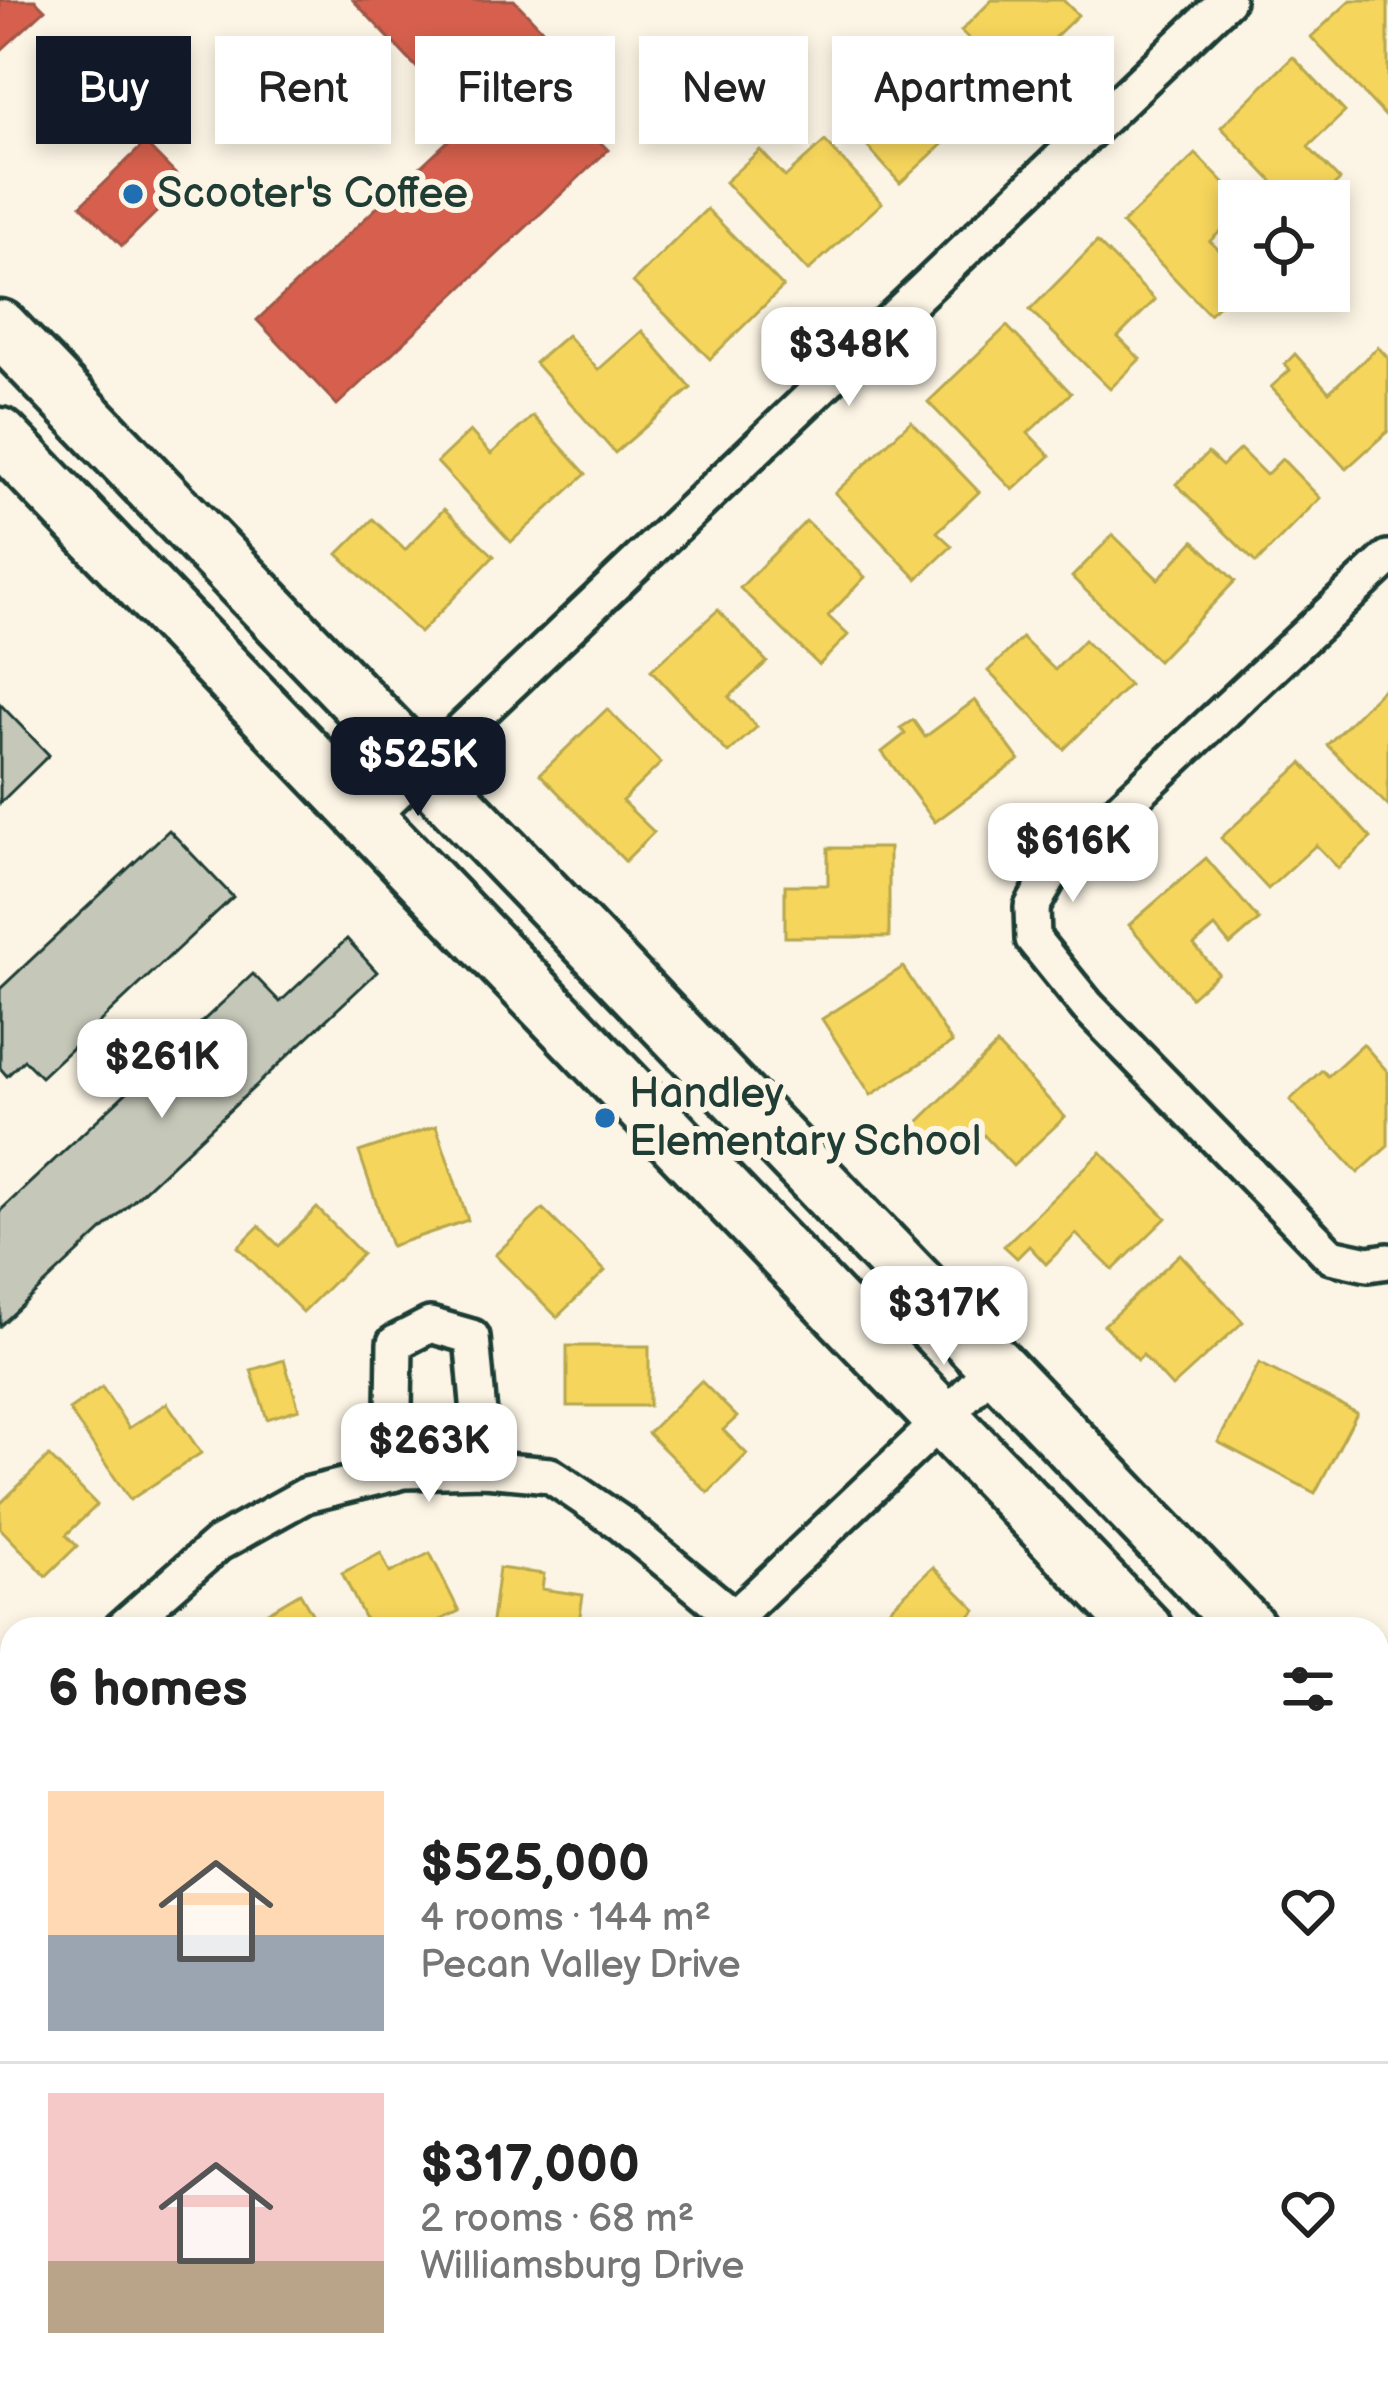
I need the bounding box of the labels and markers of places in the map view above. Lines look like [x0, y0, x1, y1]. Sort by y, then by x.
place label: Scooter's Coffee [157, 169, 468, 220]
marker: Scooter's Coffee [120, 181, 146, 207]
pin: $348K [765, 307, 933, 409]
pin: $525K [334, 717, 502, 819]
pin: $616K [989, 803, 1157, 905]
pin: $261K [78, 1019, 246, 1121]
place label: Handley Elementary School [629, 1069, 981, 1168]
marker: Handley Elementary School [592, 1105, 618, 1131]
pin: $317K [860, 1266, 1028, 1368]
pin: $263K [345, 1403, 513, 1505]

